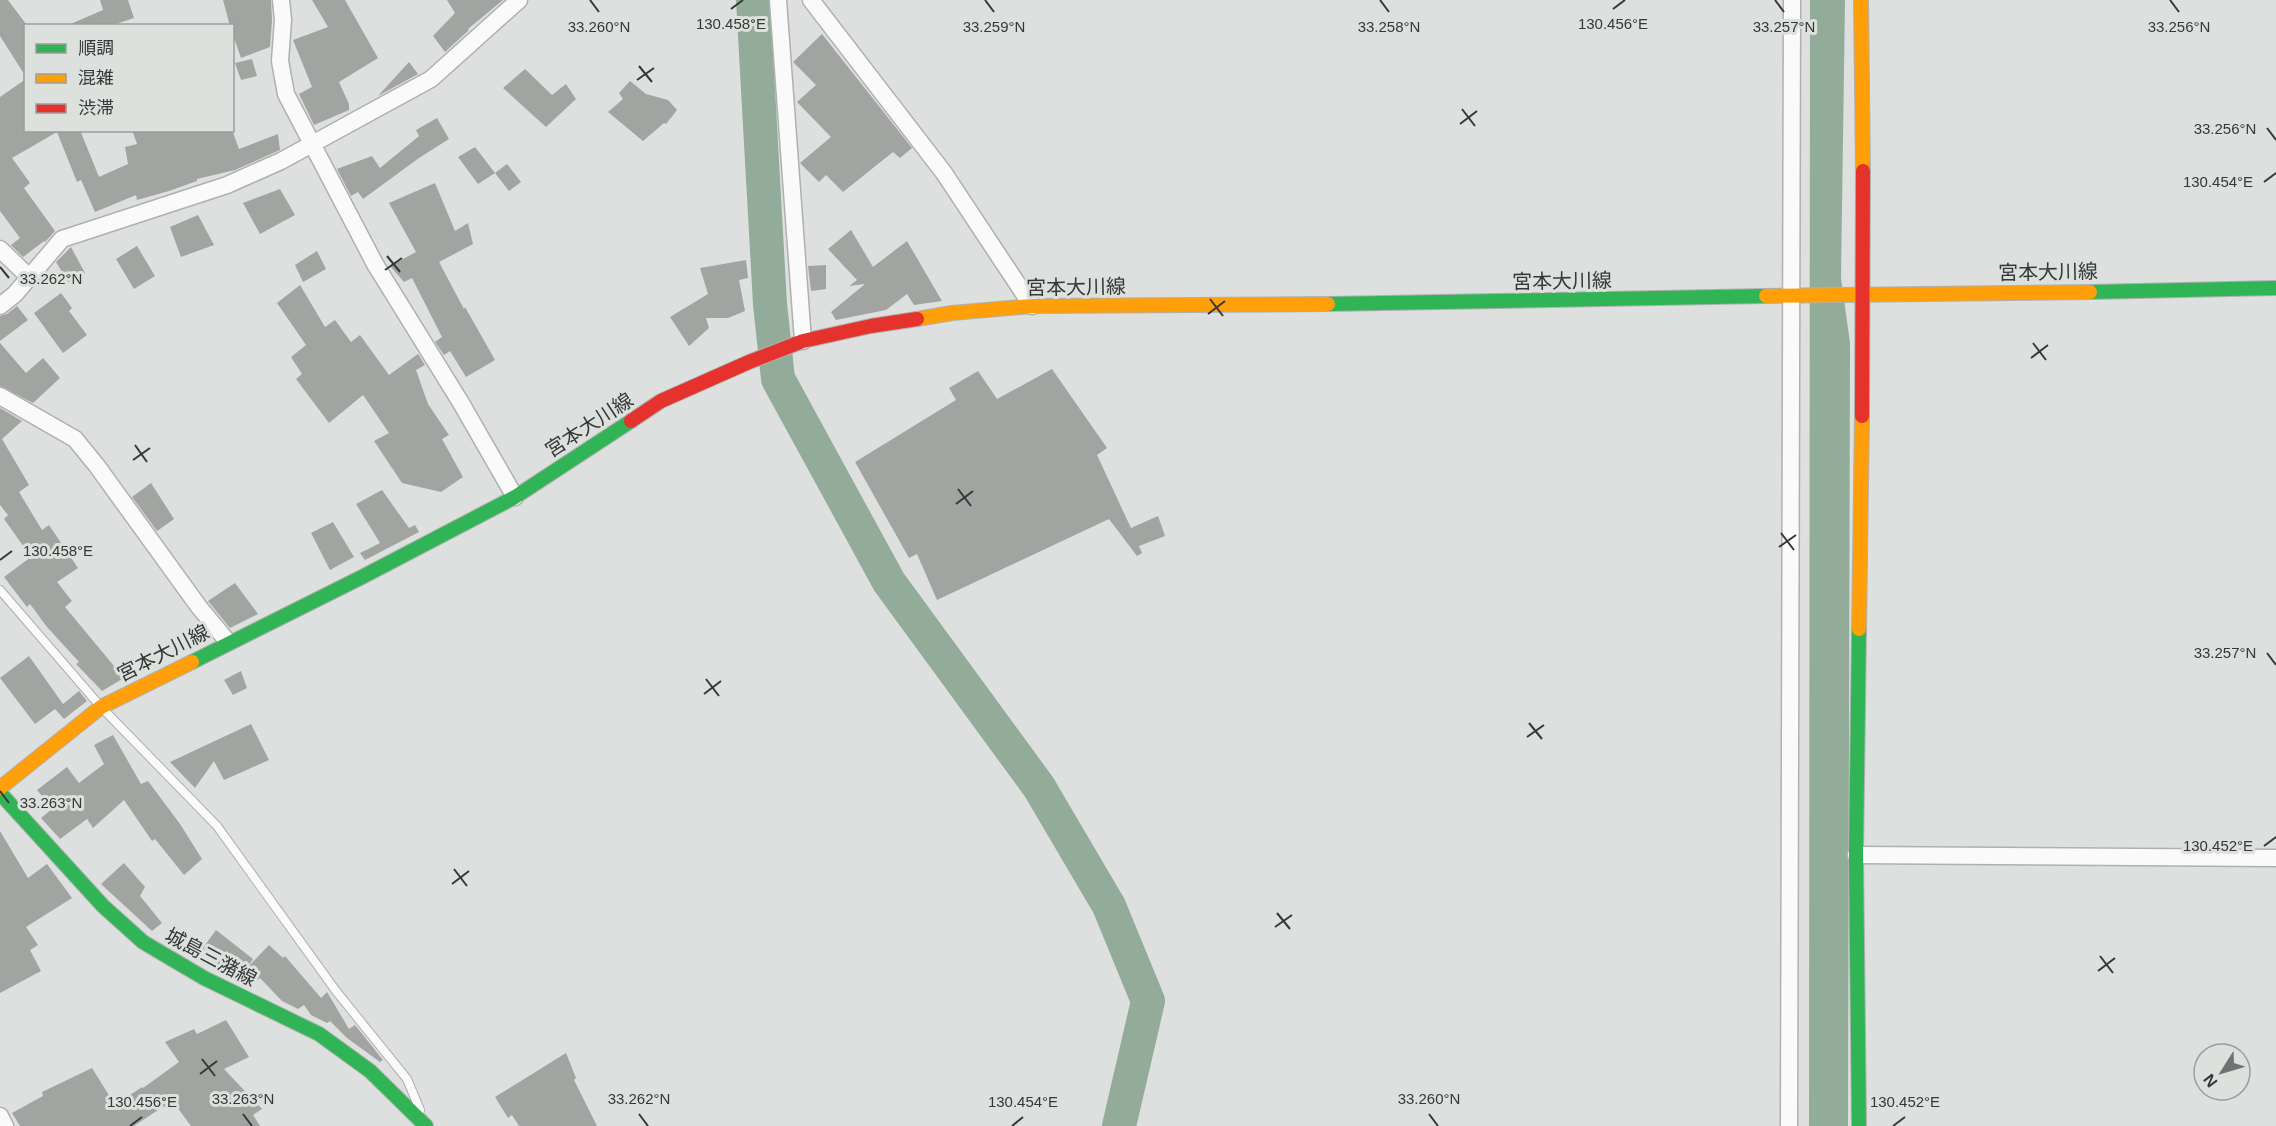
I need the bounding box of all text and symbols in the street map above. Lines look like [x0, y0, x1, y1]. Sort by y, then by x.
text: 130.458°E [696, 15, 766, 32]
text: 130.456°E [1578, 15, 1648, 32]
text: 33.260°N [568, 18, 630, 35]
text: 33.259°N [963, 18, 1025, 35]
text: 33.258°N [1358, 18, 1420, 35]
text: 33.257°N [1753, 18, 1815, 35]
text: 33.256°N [2148, 18, 2210, 35]
legend [24, 24, 234, 132]
text: 順調 [78, 38, 114, 58]
text: 混雑 [78, 68, 114, 88]
text: 渋滞 [78, 98, 114, 118]
text: 33.256°N [2194, 120, 2256, 137]
text: 130.454°E [2183, 173, 2253, 190]
street label: 宮本大川線 [1998, 260, 2098, 284]
street label: 宮本大川線 [1512, 269, 1612, 293]
text: 33.262°N [20, 270, 82, 287]
street label: 宮本大川線 [1026, 275, 1126, 299]
street label: 宮本大川線 [541, 389, 637, 461]
text: 130.458°E [23, 542, 93, 559]
street label: 宮本大川線 [113, 620, 213, 686]
text: 33.257°N [2194, 644, 2256, 661]
text: 33.263°N [20, 794, 82, 811]
text: 130.452°E [2183, 837, 2253, 854]
street label: 城島三潴線 [162, 924, 260, 990]
north arrow [2192, 1042, 2252, 1102]
text: N [2200, 1071, 2221, 1090]
text: 33.263°N [212, 1090, 274, 1107]
text: 33.262°N [608, 1090, 670, 1107]
text: 33.260°N [1398, 1090, 1460, 1107]
text: 130.456°E [107, 1093, 177, 1110]
text: 130.454°E [988, 1093, 1058, 1110]
text: 130.452°E [1870, 1093, 1940, 1110]

